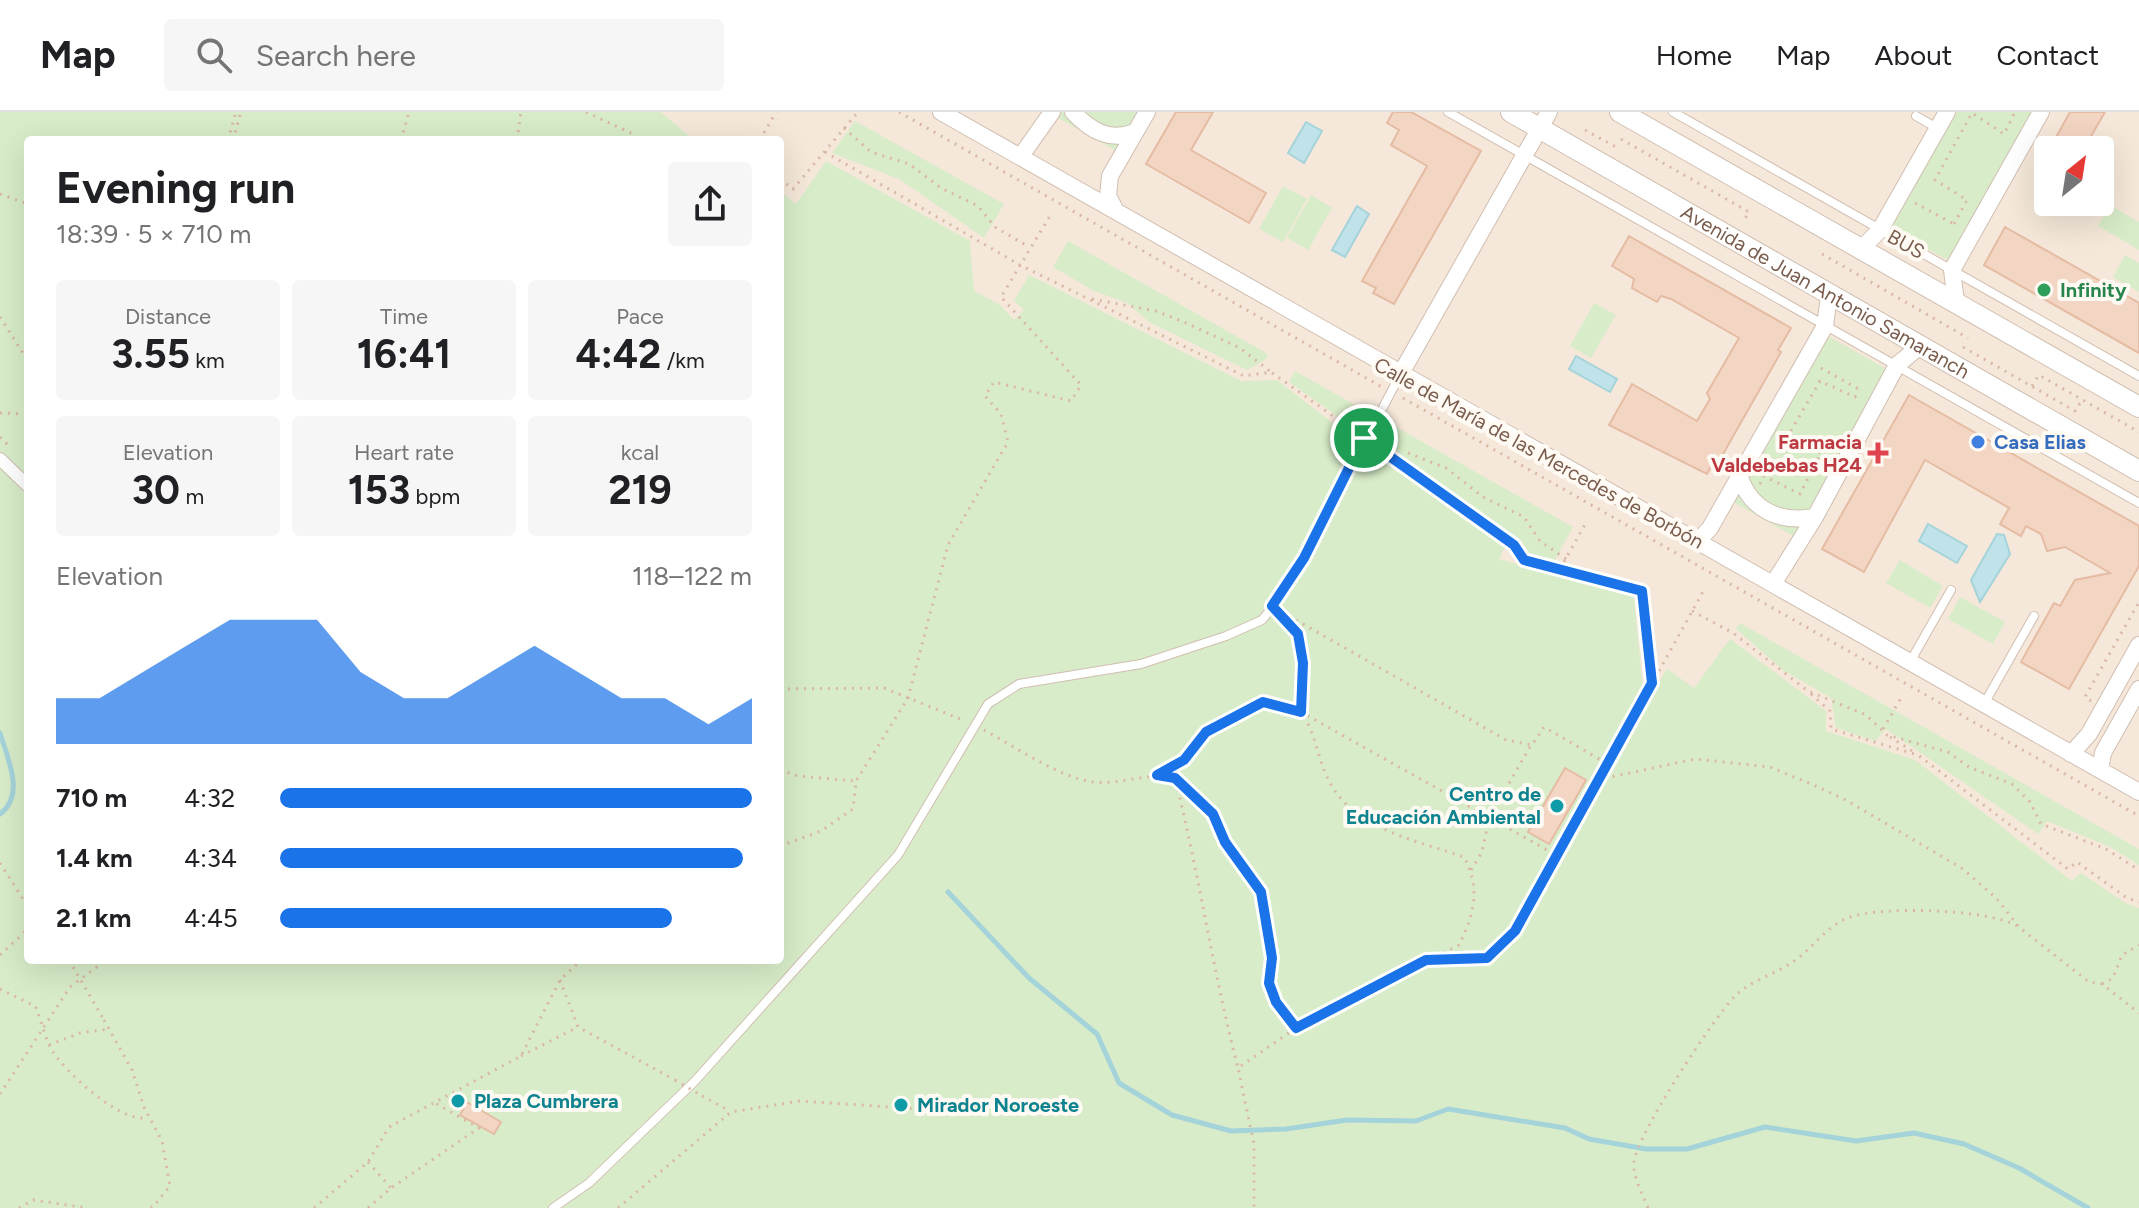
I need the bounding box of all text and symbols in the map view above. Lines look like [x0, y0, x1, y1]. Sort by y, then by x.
search box [164, 19, 724, 91]
text: Map [40, 32, 116, 78]
icon: search [192, 33, 236, 77]
text: Search here [256, 37, 416, 74]
text: Home [1656, 38, 1732, 72]
text: Map [1776, 38, 1831, 72]
text: About [1875, 38, 1952, 72]
text: Contact [1996, 38, 2099, 72]
north arrow [2034, 136, 2114, 216]
map controls [2034, 136, 2114, 216]
text: Evening run [56, 161, 295, 214]
button: share [668, 162, 752, 246]
street label: Avenida de Juan Antonio Samaranch [1677, 200, 1974, 384]
text: 18:39 · 5 × 710 m [56, 218, 252, 250]
street label: BUS [1883, 224, 1929, 264]
place label: Infinity [2060, 278, 2127, 302]
marker: Infinity [2035, 281, 2053, 299]
text: Distance [125, 303, 211, 330]
text: Time [380, 303, 428, 330]
text: Pace [616, 303, 664, 330]
text: 3.55 [111, 330, 190, 378]
text: 16:41 [357, 330, 451, 378]
text: 4:42 [575, 330, 661, 378]
text: km [190, 347, 225, 374]
text: /km [661, 347, 705, 374]
street label: Calle de María de las Mercedes de Borbón [1370, 352, 1708, 554]
pin [1330, 404, 1398, 472]
icon: arrive [1342, 416, 1386, 460]
place label: Farmacia Valdebebas H24 [1711, 430, 1862, 477]
place label: Casa Elias [1994, 430, 2086, 454]
marker: Casa Elias [1969, 433, 1987, 451]
text: Elevation [123, 439, 213, 466]
text: Heart rate [354, 439, 454, 466]
text: kcal [621, 439, 659, 466]
marker: Farmacia Valdebebas H24 [1869, 444, 1887, 462]
text: 30 [132, 466, 180, 514]
text: 153 [348, 466, 410, 514]
text: 219 [608, 466, 672, 514]
text: m [180, 483, 204, 510]
text: bpm [410, 483, 460, 510]
text: Elevation [56, 560, 163, 592]
text: 118–122 m [632, 560, 752, 592]
text: 710 m [56, 782, 127, 814]
text: 4:32 [184, 782, 235, 814]
place label: Centro de Educación Ambiental [1346, 782, 1541, 829]
marker: Centro de Educación Ambiental [1548, 797, 1566, 815]
text: 1.4 km [56, 842, 133, 874]
text: 4:34 [184, 842, 237, 874]
text: 2.1 km [56, 902, 131, 934]
text: 4:45 [184, 902, 238, 934]
place label: Plaza Cumbrera [474, 1089, 619, 1113]
marker: Plaza Cumbrera [449, 1092, 467, 1110]
place label: Mirador Noroeste [917, 1093, 1079, 1117]
marker: Mirador Noroeste [892, 1096, 910, 1114]

